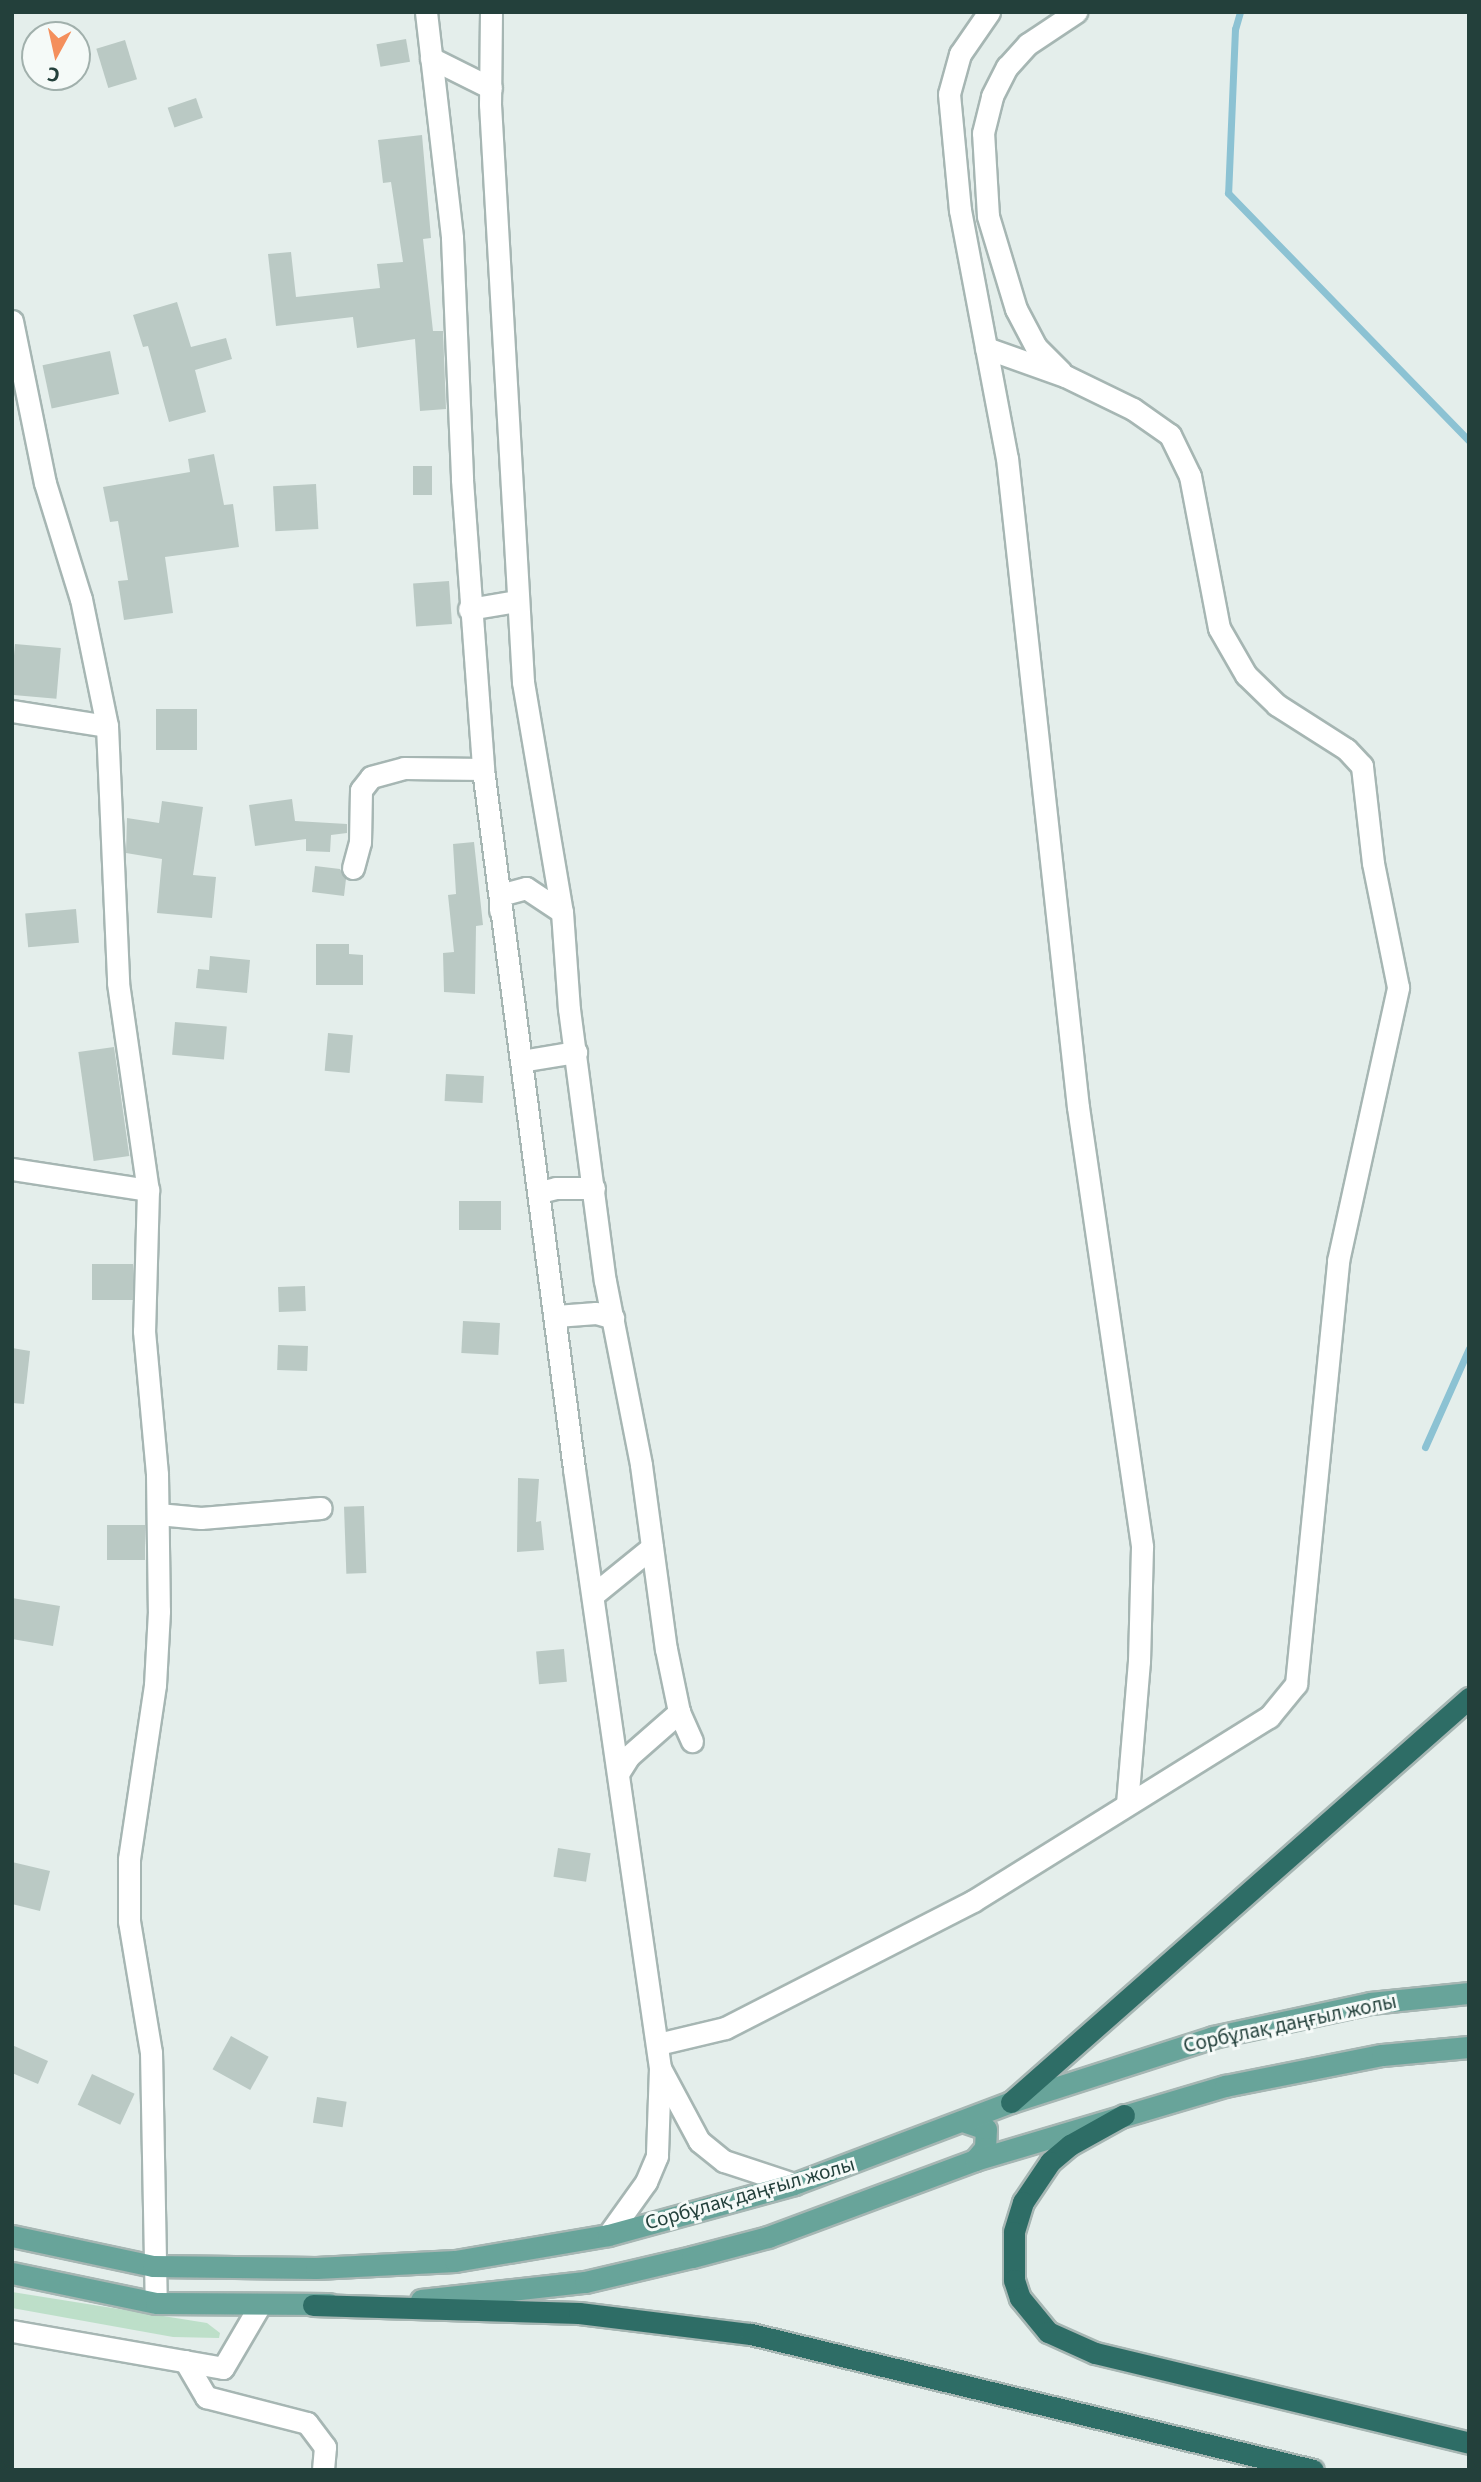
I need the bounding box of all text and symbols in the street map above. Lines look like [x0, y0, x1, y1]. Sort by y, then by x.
north arrow [21, 21, 91, 91]
text: С [45, 61, 61, 89]
street label: Сорбұлақ даңғыл жолы [1181, 1990, 1399, 2058]
street label: Сорбұлақ даңғыл жолы [642, 2153, 858, 2235]

